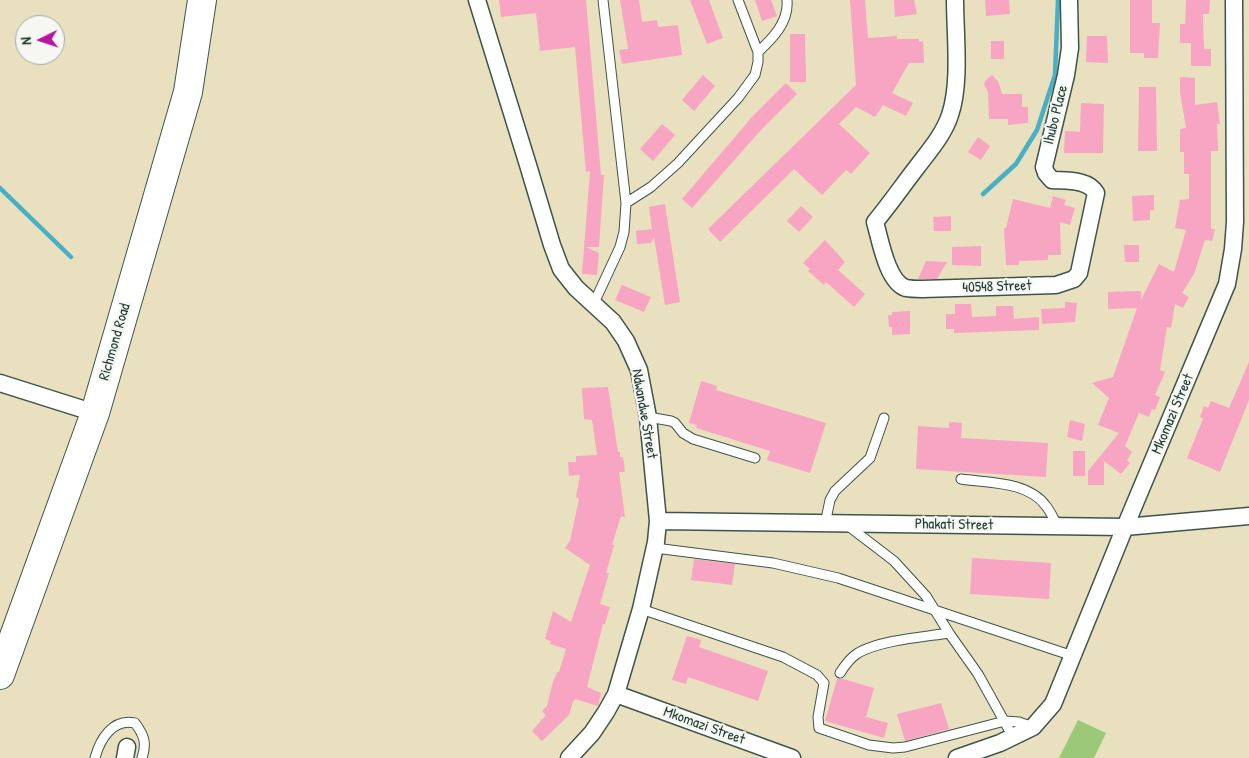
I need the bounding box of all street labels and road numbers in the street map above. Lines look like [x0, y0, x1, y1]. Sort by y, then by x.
street label: Ihubo Place [1040, 84, 1072, 146]
street label: 40548 Street [962, 277, 1032, 297]
street label: Richmond Road [95, 301, 135, 383]
street label: Ndwandwe Street [627, 368, 661, 460]
street label: Mkomazi Street [1148, 371, 1198, 457]
street label: Phakati Street [915, 515, 993, 535]
street label: Mkomazi Street [661, 703, 747, 749]

